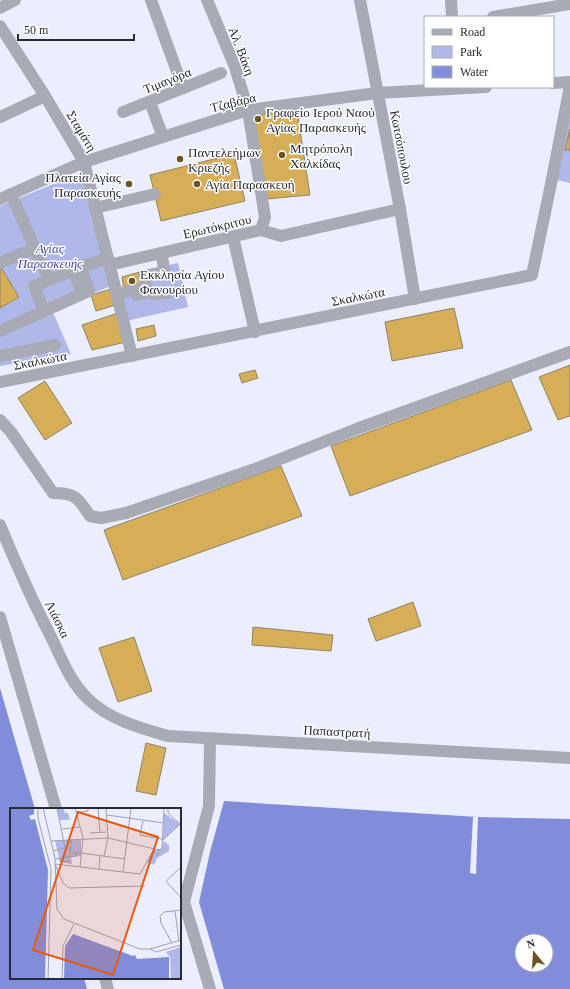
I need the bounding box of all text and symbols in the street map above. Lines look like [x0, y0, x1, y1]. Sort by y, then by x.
scale bar [18, 16, 134, 42]
legend [424, 16, 554, 88]
text: 50 m [24, 23, 49, 37]
street label: Αλ. Βάκη [225, 25, 258, 78]
text: Road [460, 25, 485, 39]
text: Park [460, 45, 482, 59]
street label: Τιμαγόρα [141, 64, 193, 97]
text: Water [460, 65, 488, 79]
street label: Τζαβάρα [209, 90, 258, 115]
place label: Γραφείο Ιερού Ναού Αγίας Παρασκευής [266, 105, 375, 135]
street label: Σταμάτη [64, 108, 100, 155]
street label: Κωτσόπουλου [387, 109, 416, 185]
marker: Γραφείο Ιερού Ναού Αγίας Παρασκευής [253, 114, 263, 124]
place label: Μητρόπολη Χαλκίδας [290, 141, 353, 171]
place label: Παντελεήμων Κριεζής [188, 145, 261, 175]
marker: Μητρόπολη Χαλκίδας [277, 150, 287, 160]
marker: Παντελεήμων Κριεζής [175, 154, 185, 164]
place label: Πλατεία Αγίας Παρασκευής [45, 170, 122, 200]
place label: Αγία Παρασκευή [205, 177, 295, 192]
marker: Πλατεία Αγίας Παρασκευής [124, 179, 134, 189]
marker: Αγία Παρασκευή [192, 179, 202, 189]
street label: Ερωτόκριτου [182, 211, 253, 242]
park label: Αγίας Παρασκευής [17, 241, 83, 271]
place label: Εκκλησία Αγίου Φανουρίου [140, 267, 225, 297]
marker: Εκκλησία Αγίου Φανουρίου [127, 276, 137, 286]
street label: Σκαλκώτα [330, 284, 386, 309]
street label: Σκαλκώτα [12, 348, 68, 373]
street label: Λιάσκα [42, 598, 73, 641]
street label: Παπαστρατή [303, 722, 371, 741]
inset map [10, 808, 181, 979]
north arrow [514, 933, 554, 973]
text: N [525, 937, 537, 950]

